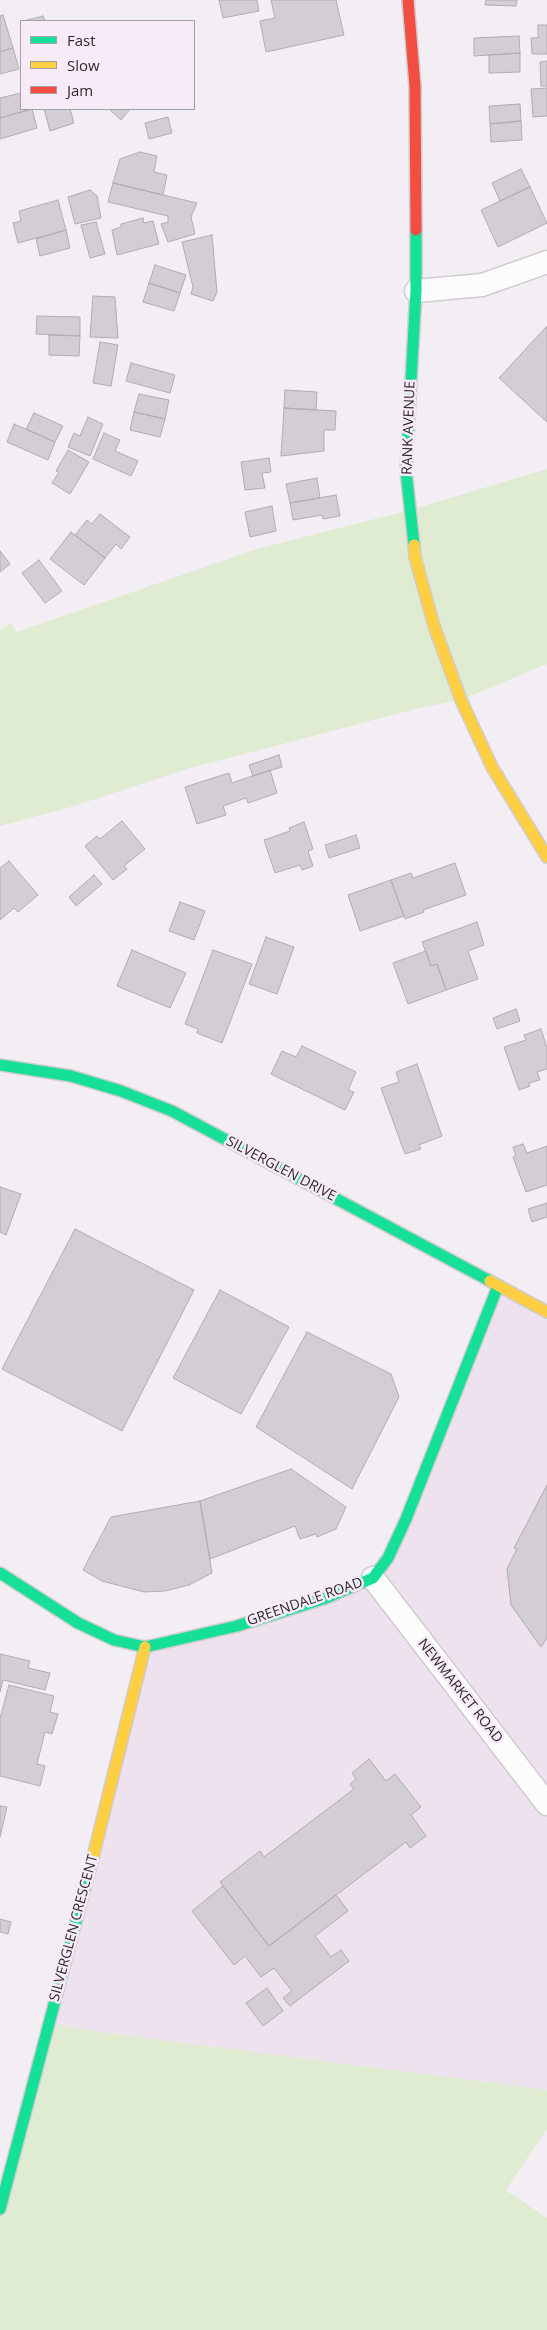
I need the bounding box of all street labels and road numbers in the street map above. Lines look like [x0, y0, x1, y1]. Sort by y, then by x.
street label: RANK AVENUE [399, 381, 419, 475]
street label: SILVERGLEN DRIVE [223, 1133, 339, 1205]
street label: GREENDALE ROAD [245, 1574, 365, 1630]
street label: NEWMARKET ROAD [414, 1636, 506, 1746]
street label: SILVERGLEN CRESCENT [46, 1853, 102, 2003]

